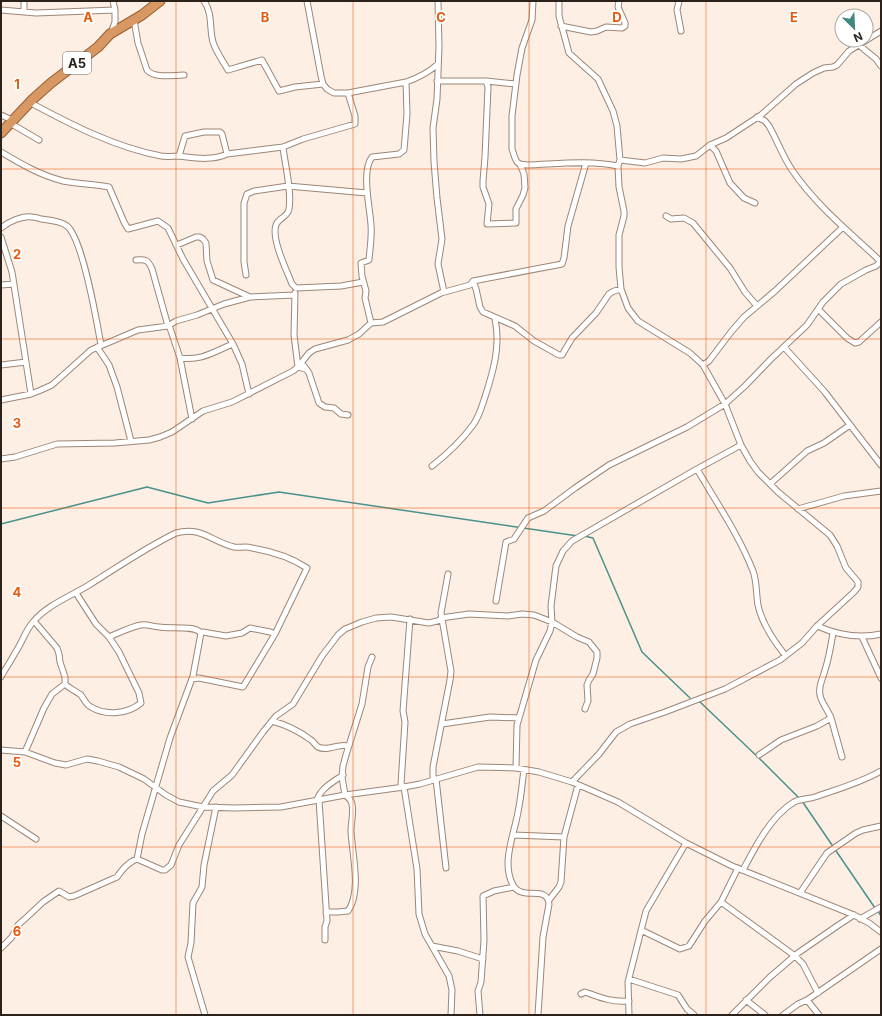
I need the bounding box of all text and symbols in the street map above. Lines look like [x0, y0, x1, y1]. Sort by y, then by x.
north arrow [834, 8, 874, 48]
text: A [83, 9, 93, 25]
text: B [261, 9, 270, 25]
text: C [436, 9, 446, 25]
text: D [612, 9, 622, 25]
text: E [790, 9, 798, 25]
text: N [851, 29, 865, 45]
road number: A5 [63, 52, 91, 74]
text: 1 [14, 76, 20, 92]
text: 2 [13, 246, 21, 262]
text: 3 [13, 415, 21, 431]
text: 4 [13, 584, 22, 600]
text: 5 [13, 754, 21, 770]
text: 6 [13, 923, 21, 939]

